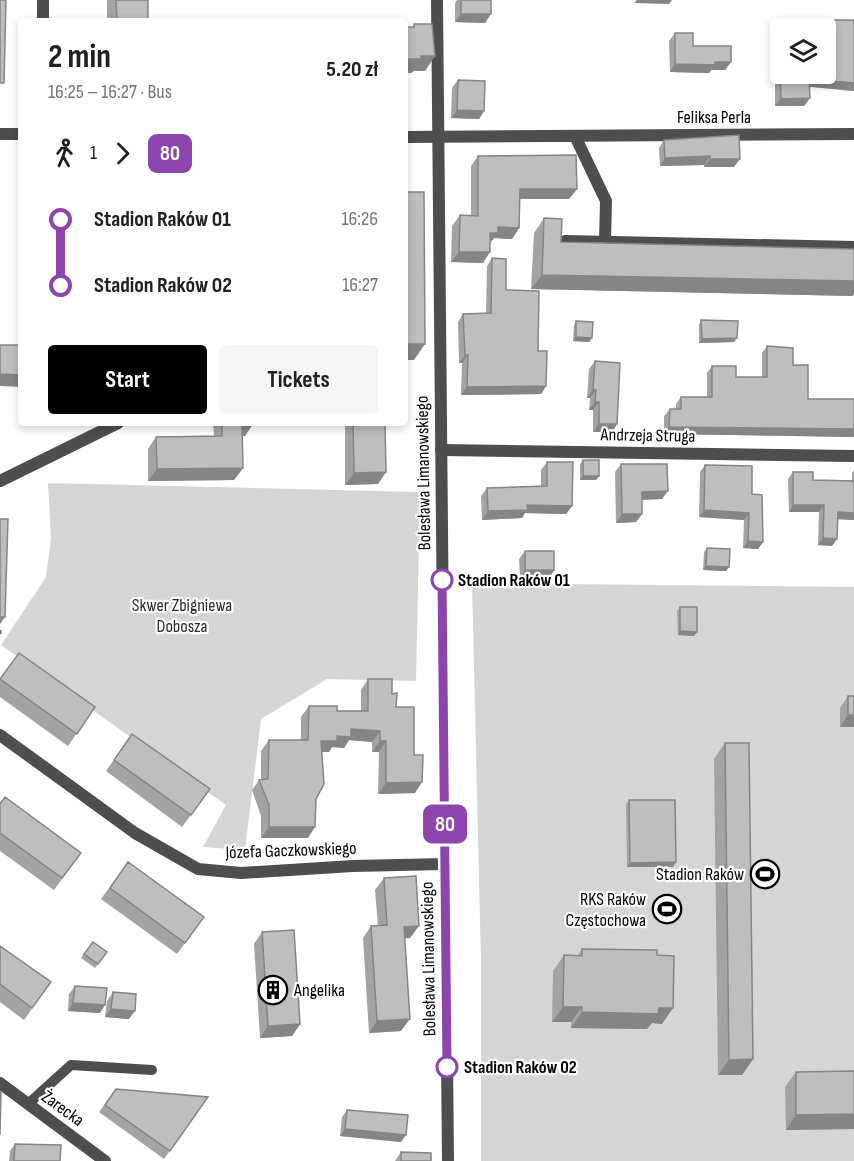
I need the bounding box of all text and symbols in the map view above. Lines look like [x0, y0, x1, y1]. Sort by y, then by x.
map controls [770, 18, 836, 84]
button: layers [770, 18, 836, 84]
text: 2 min [48, 37, 111, 77]
text: 5.20 zł [326, 56, 378, 83]
text: 16:25 – 16:27 · Bus [48, 80, 172, 104]
street label: Feliksa Perla [677, 107, 751, 128]
icon: walk [48, 137, 81, 170]
icon: forward [106, 137, 139, 170]
text: 1 [90, 141, 97, 165]
text: 80 [160, 141, 180, 166]
text: Stadion Raków 01 [94, 206, 231, 233]
text: 16:26 [341, 207, 378, 231]
text: Stadion Raków 02 [94, 272, 232, 299]
text: 16:27 [342, 273, 378, 297]
button: Start [48, 345, 207, 414]
button: Tickets [219, 345, 378, 414]
street label: Bolesława Limanowskiego [412, 396, 435, 550]
street label: Andrzeja Struga [599, 424, 696, 447]
marker: Stadion Raków 01 [431, 569, 453, 591]
place label: Stadion Raków 01 [458, 570, 570, 591]
park label: Skwer Zbigniewa Dobosza [132, 595, 232, 637]
line badge: 80 [418, 804, 472, 844]
text: 80 [435, 812, 455, 837]
street label: Józefa Gaczkowskiego [224, 838, 357, 863]
sports icon: Stadion Raków [749, 858, 781, 890]
place label: Stadion Raków [656, 864, 744, 885]
street label: Bolesława Limanowskiego [417, 882, 440, 1036]
place label: RKS Raków Częstochowa [566, 889, 646, 931]
sports icon: RKS Raków Częstochowa [651, 893, 683, 925]
building icon: Angelika [257, 974, 289, 1006]
place label: Angelika [293, 980, 345, 1001]
marker: Stadion Raków 02 [436, 1056, 458, 1078]
place label: Stadion Raków 02 [464, 1057, 577, 1078]
street label: Żarecka [37, 1086, 88, 1131]

